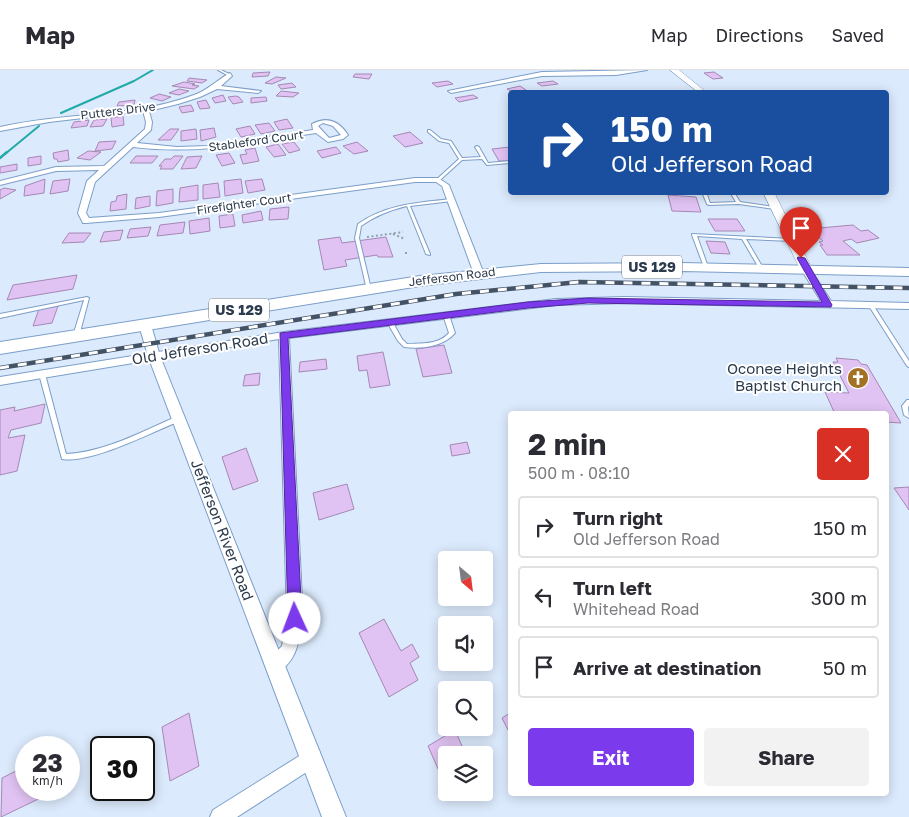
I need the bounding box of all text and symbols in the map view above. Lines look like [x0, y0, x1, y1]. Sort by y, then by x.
text: Map [25, 20, 75, 49]
text: Map [651, 24, 687, 46]
text: Directions [715, 24, 803, 46]
text: Saved [831, 24, 884, 46]
street label: Putters Drive [80, 98, 156, 123]
text: 150 m [611, 108, 713, 150]
icon: right [528, 110, 593, 175]
street label: Stableford Court [208, 126, 305, 155]
text: Old Jefferson Road [611, 150, 813, 177]
street label: Firefighter Court [195, 189, 293, 218]
pin [780, 207, 822, 258]
icon: arrive [787, 214, 815, 242]
road number: US 129 [622, 256, 682, 278]
street label: Jefferson Road [408, 264, 496, 289]
road number: US 129 [209, 298, 269, 322]
street label: Old Jefferson Road [130, 328, 269, 368]
place label: Oconee Heights Baptist Church [727, 359, 842, 394]
church icon: Oconee Heights Baptist Church [846, 366, 870, 390]
text: 2 min [528, 426, 606, 462]
button: close [817, 428, 869, 480]
street label: Jefferson River Road [188, 457, 258, 603]
text: 500 m · 08:10 [528, 463, 630, 483]
text: Turn right [573, 506, 663, 529]
icon: right [530, 513, 558, 541]
text: 150 m [813, 516, 867, 539]
text: Old Jefferson Road [573, 529, 720, 549]
north arrow [438, 551, 492, 606]
map controls [438, 551, 493, 801]
text: Turn left [573, 576, 652, 599]
icon: left [530, 583, 558, 611]
text: 300 m [811, 586, 867, 609]
position arrow [268, 592, 320, 644]
text: Whitehead Road [573, 599, 699, 619]
button: sound [438, 616, 493, 671]
icon: arrive [530, 653, 558, 681]
text: Arrive at destination [573, 656, 761, 679]
text: 50 m [823, 656, 867, 679]
button: search [438, 681, 493, 736]
button: Exit [528, 728, 694, 786]
button: Share [704, 728, 869, 786]
speed limit sign: 30 [90, 736, 155, 801]
button: layers [438, 746, 493, 801]
text: 23 [32, 747, 63, 778]
text: km/h [32, 773, 63, 788]

